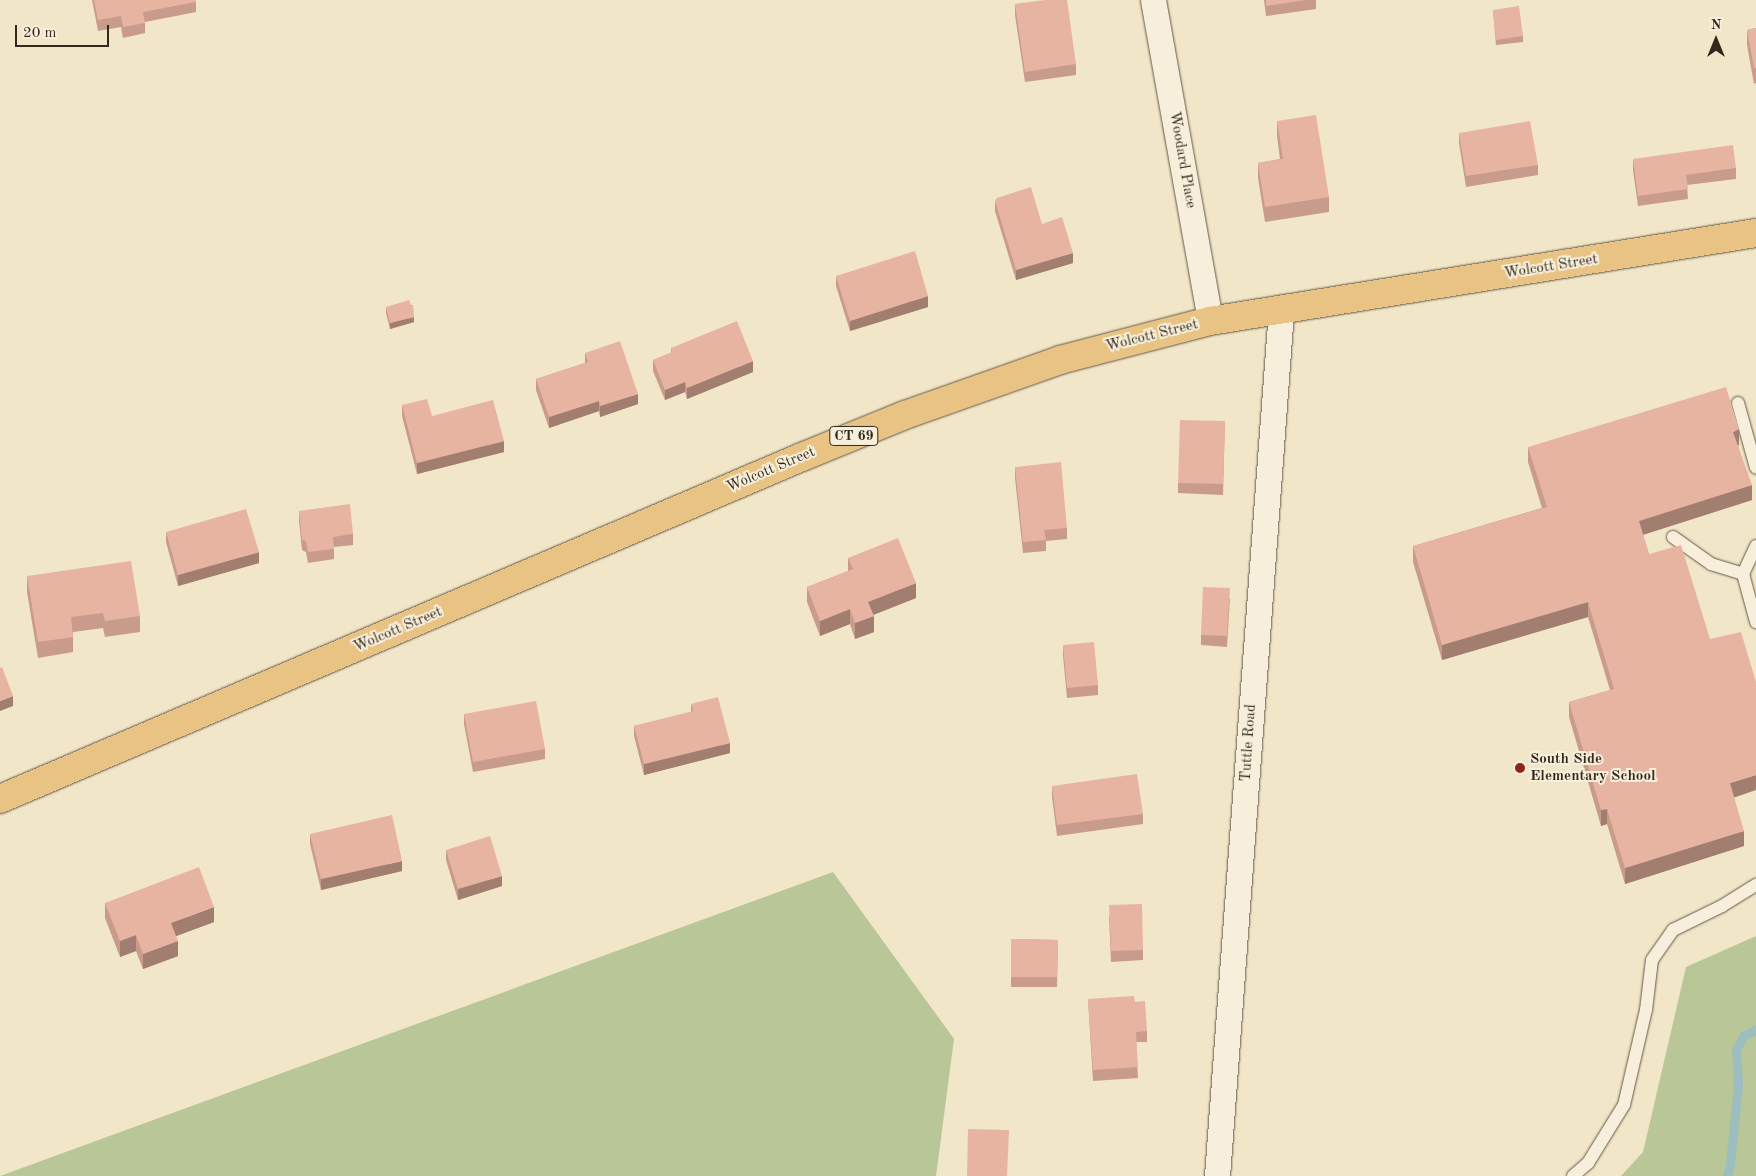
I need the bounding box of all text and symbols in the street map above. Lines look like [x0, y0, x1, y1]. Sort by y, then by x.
scale bar [18, 15, 111, 47]
north arrow [1691, 15, 1741, 65]
text: N [1711, 18, 1721, 32]
text: 20 m [23, 26, 57, 41]
street label: Woodard Place [1165, 110, 1199, 210]
street label: Wolcott Street [1503, 251, 1599, 283]
street label: Wolcott Street [1104, 316, 1200, 356]
road number: CT 69 [829, 424, 879, 448]
street label: Wolcott Street [724, 443, 818, 497]
street label: Wolcott Street [351, 603, 445, 657]
street label: Tuttle Road [1237, 704, 1261, 782]
place label: South Side Elementary School [1530, 750, 1656, 785]
marker: South Side Elementary School [1514, 762, 1526, 774]

